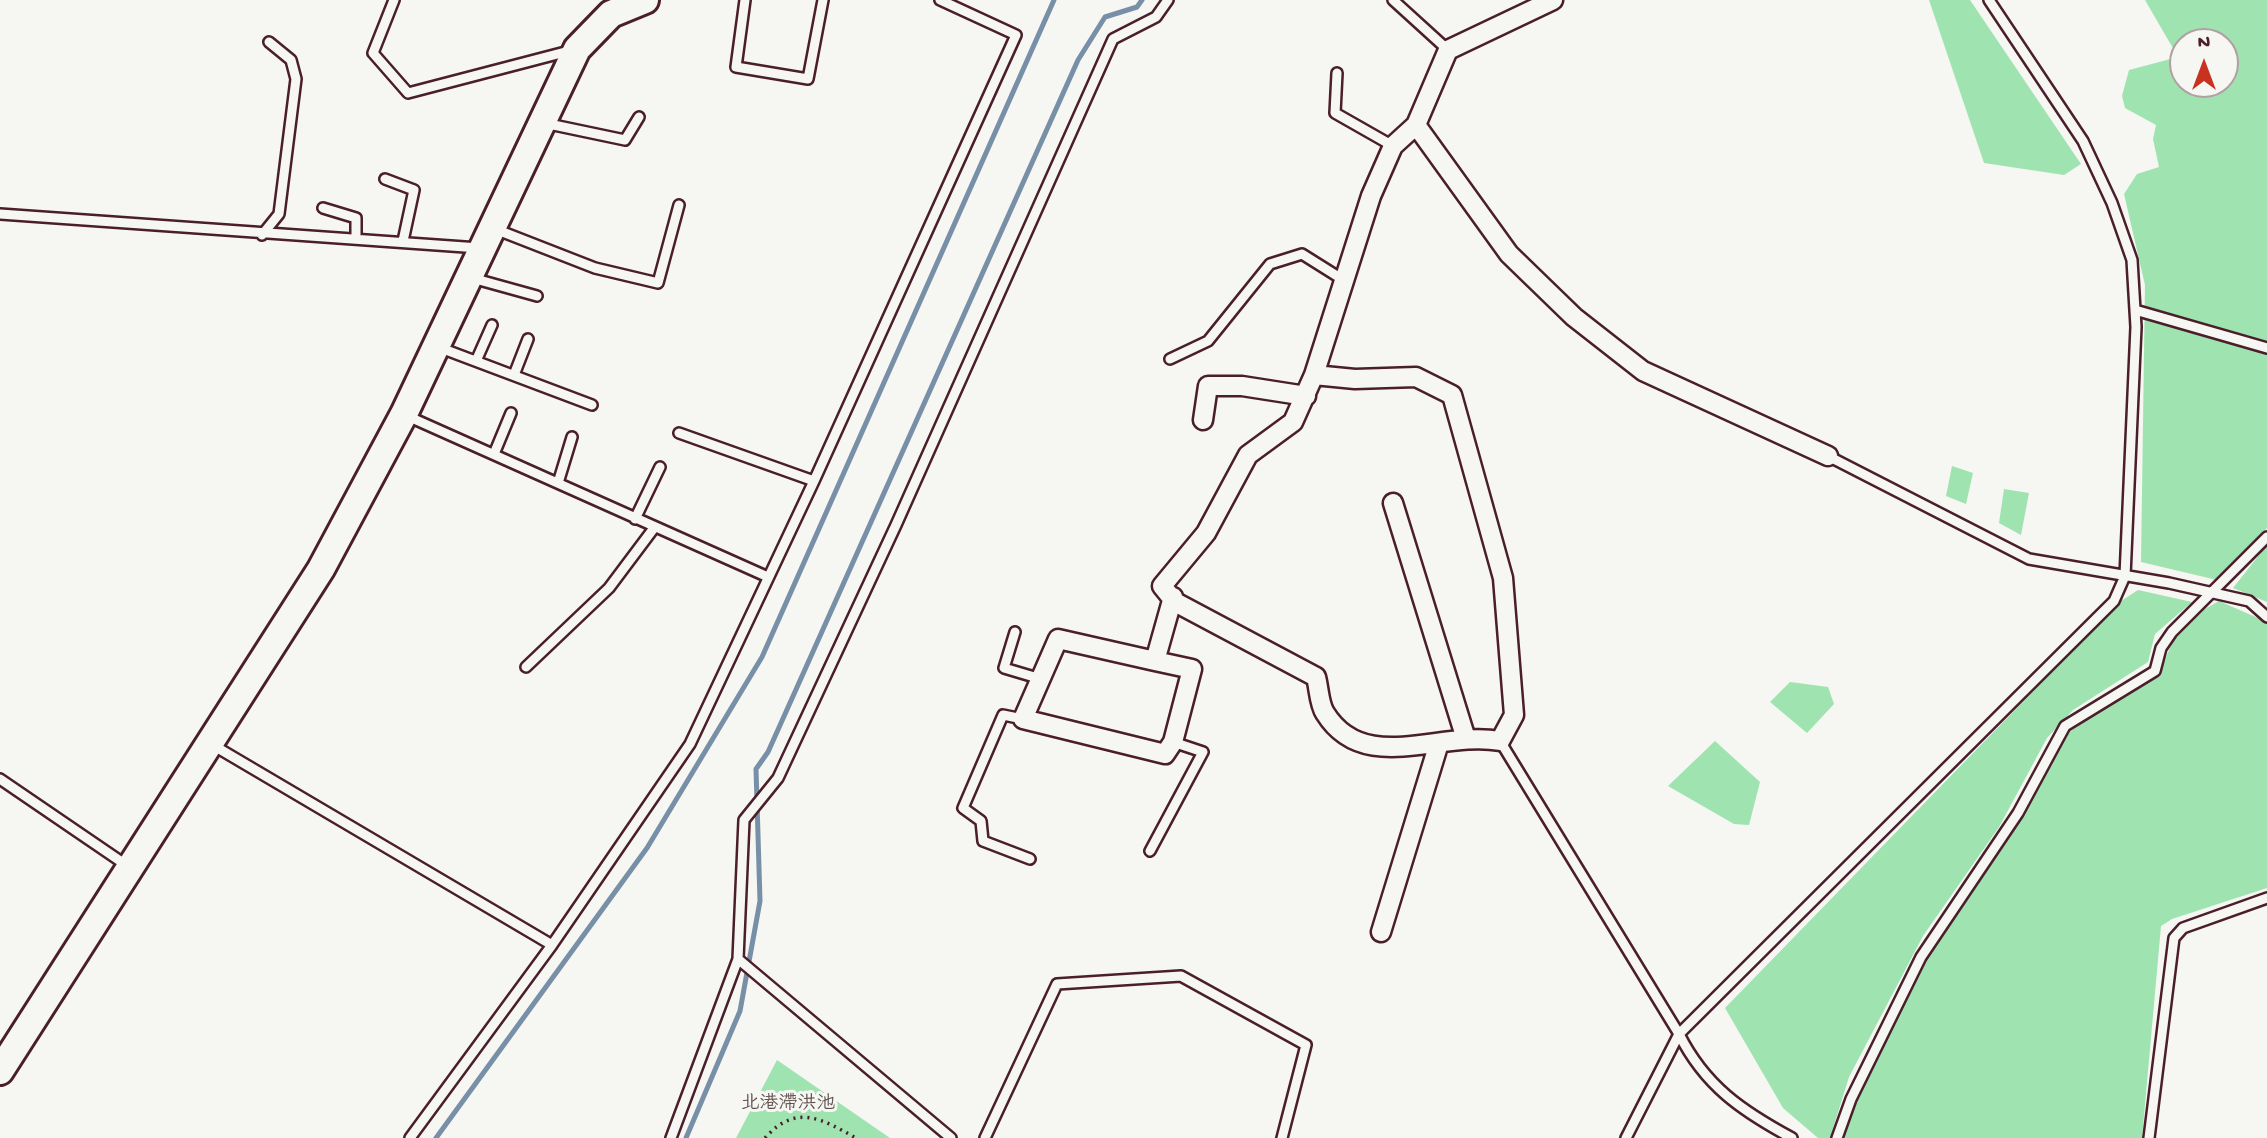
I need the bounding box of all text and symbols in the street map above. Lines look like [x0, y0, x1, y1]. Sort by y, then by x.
north arrow [2169, 28, 2239, 98]
text: N [2198, 32, 2210, 55]
park label: 北港滯洪池 [741, 1094, 835, 1116]

